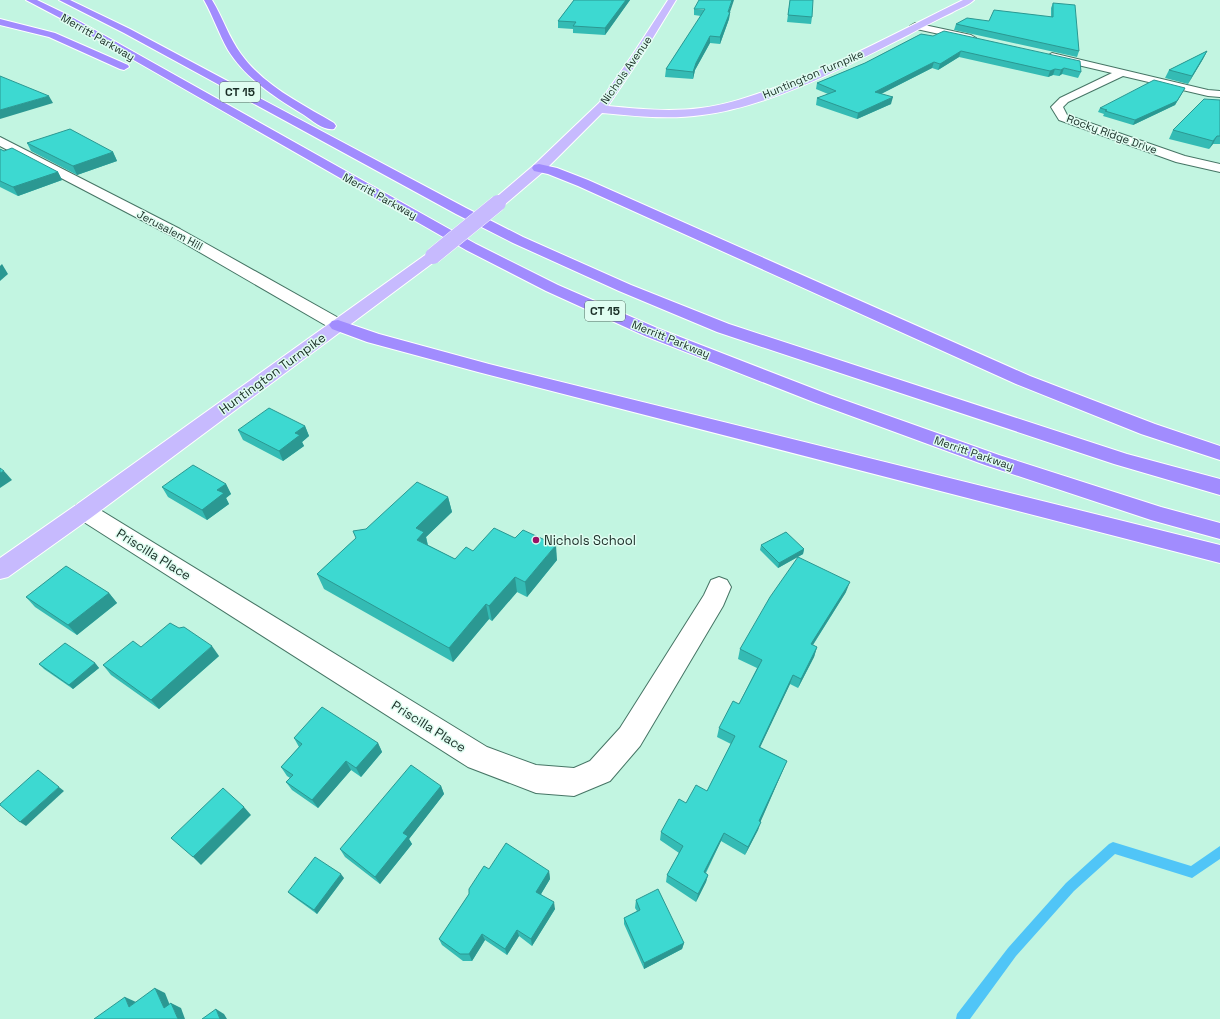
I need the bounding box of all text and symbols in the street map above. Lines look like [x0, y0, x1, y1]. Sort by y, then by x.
street label: Merritt Parkway [59, 10, 137, 64]
street label: Nichols Avenue [597, 33, 655, 107]
street label: Huntington Turnpike [760, 46, 866, 102]
road number: CT 15 [220, 82, 260, 102]
street label: Rocky Ridge Drive [1065, 111, 1159, 157]
street label: Merritt Parkway [340, 170, 420, 222]
street label: Jerusalem Hill [135, 207, 205, 253]
road number: CT 15 [585, 301, 625, 321]
street label: Merritt Parkway [630, 317, 712, 361]
street label: Huntington Turnpike [216, 329, 329, 418]
street label: Merritt Parkway [932, 433, 1016, 473]
street label: Priscilla Place [113, 525, 194, 584]
place label: Nichols School [544, 532, 636, 549]
marker: Nichols School [531, 535, 541, 545]
street label: Priscilla Place [388, 697, 469, 756]

